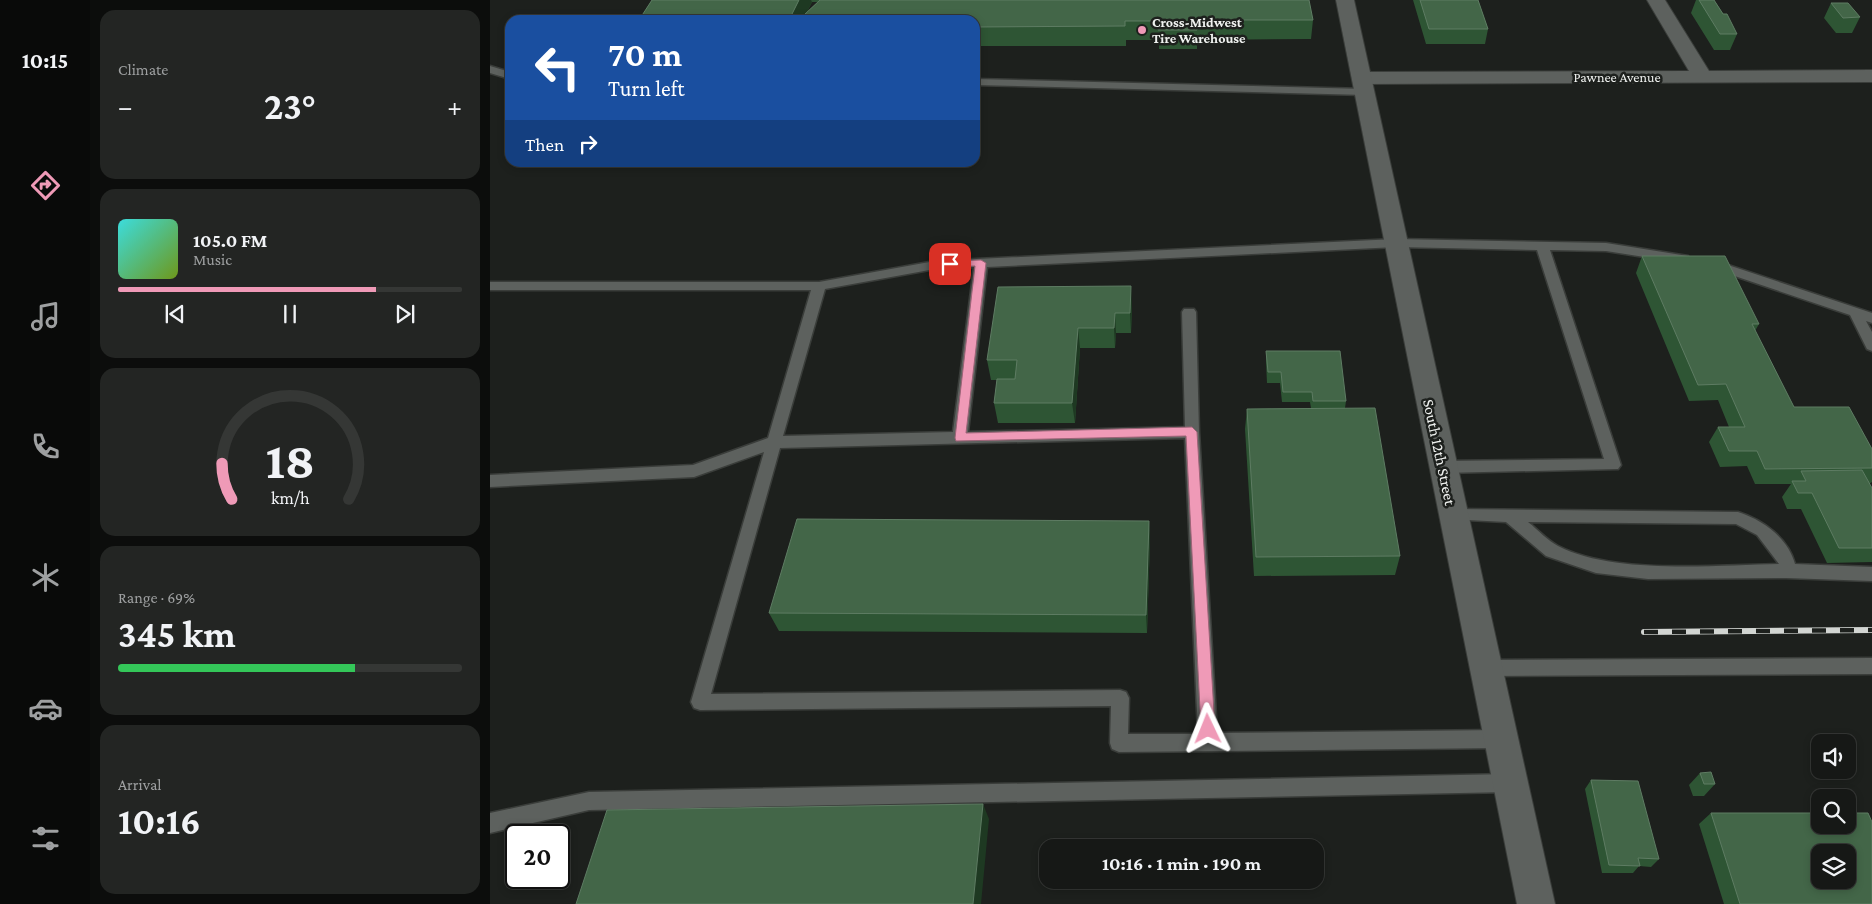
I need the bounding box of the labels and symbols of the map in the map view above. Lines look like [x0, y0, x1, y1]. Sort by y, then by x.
place label: Cross-Midwest Tire Warehouse [1152, 14, 1246, 46]
marker: Cross-Midwest Tire Warehouse [1136, 24, 1148, 36]
street label: Pawnee Avenue [1573, 69, 1661, 85]
pin [929, 243, 971, 285]
street label: South 12th Street [1420, 397, 1459, 507]
position arrow [1181, 702, 1233, 754]
speed limit sign: 20 [505, 824, 570, 889]

